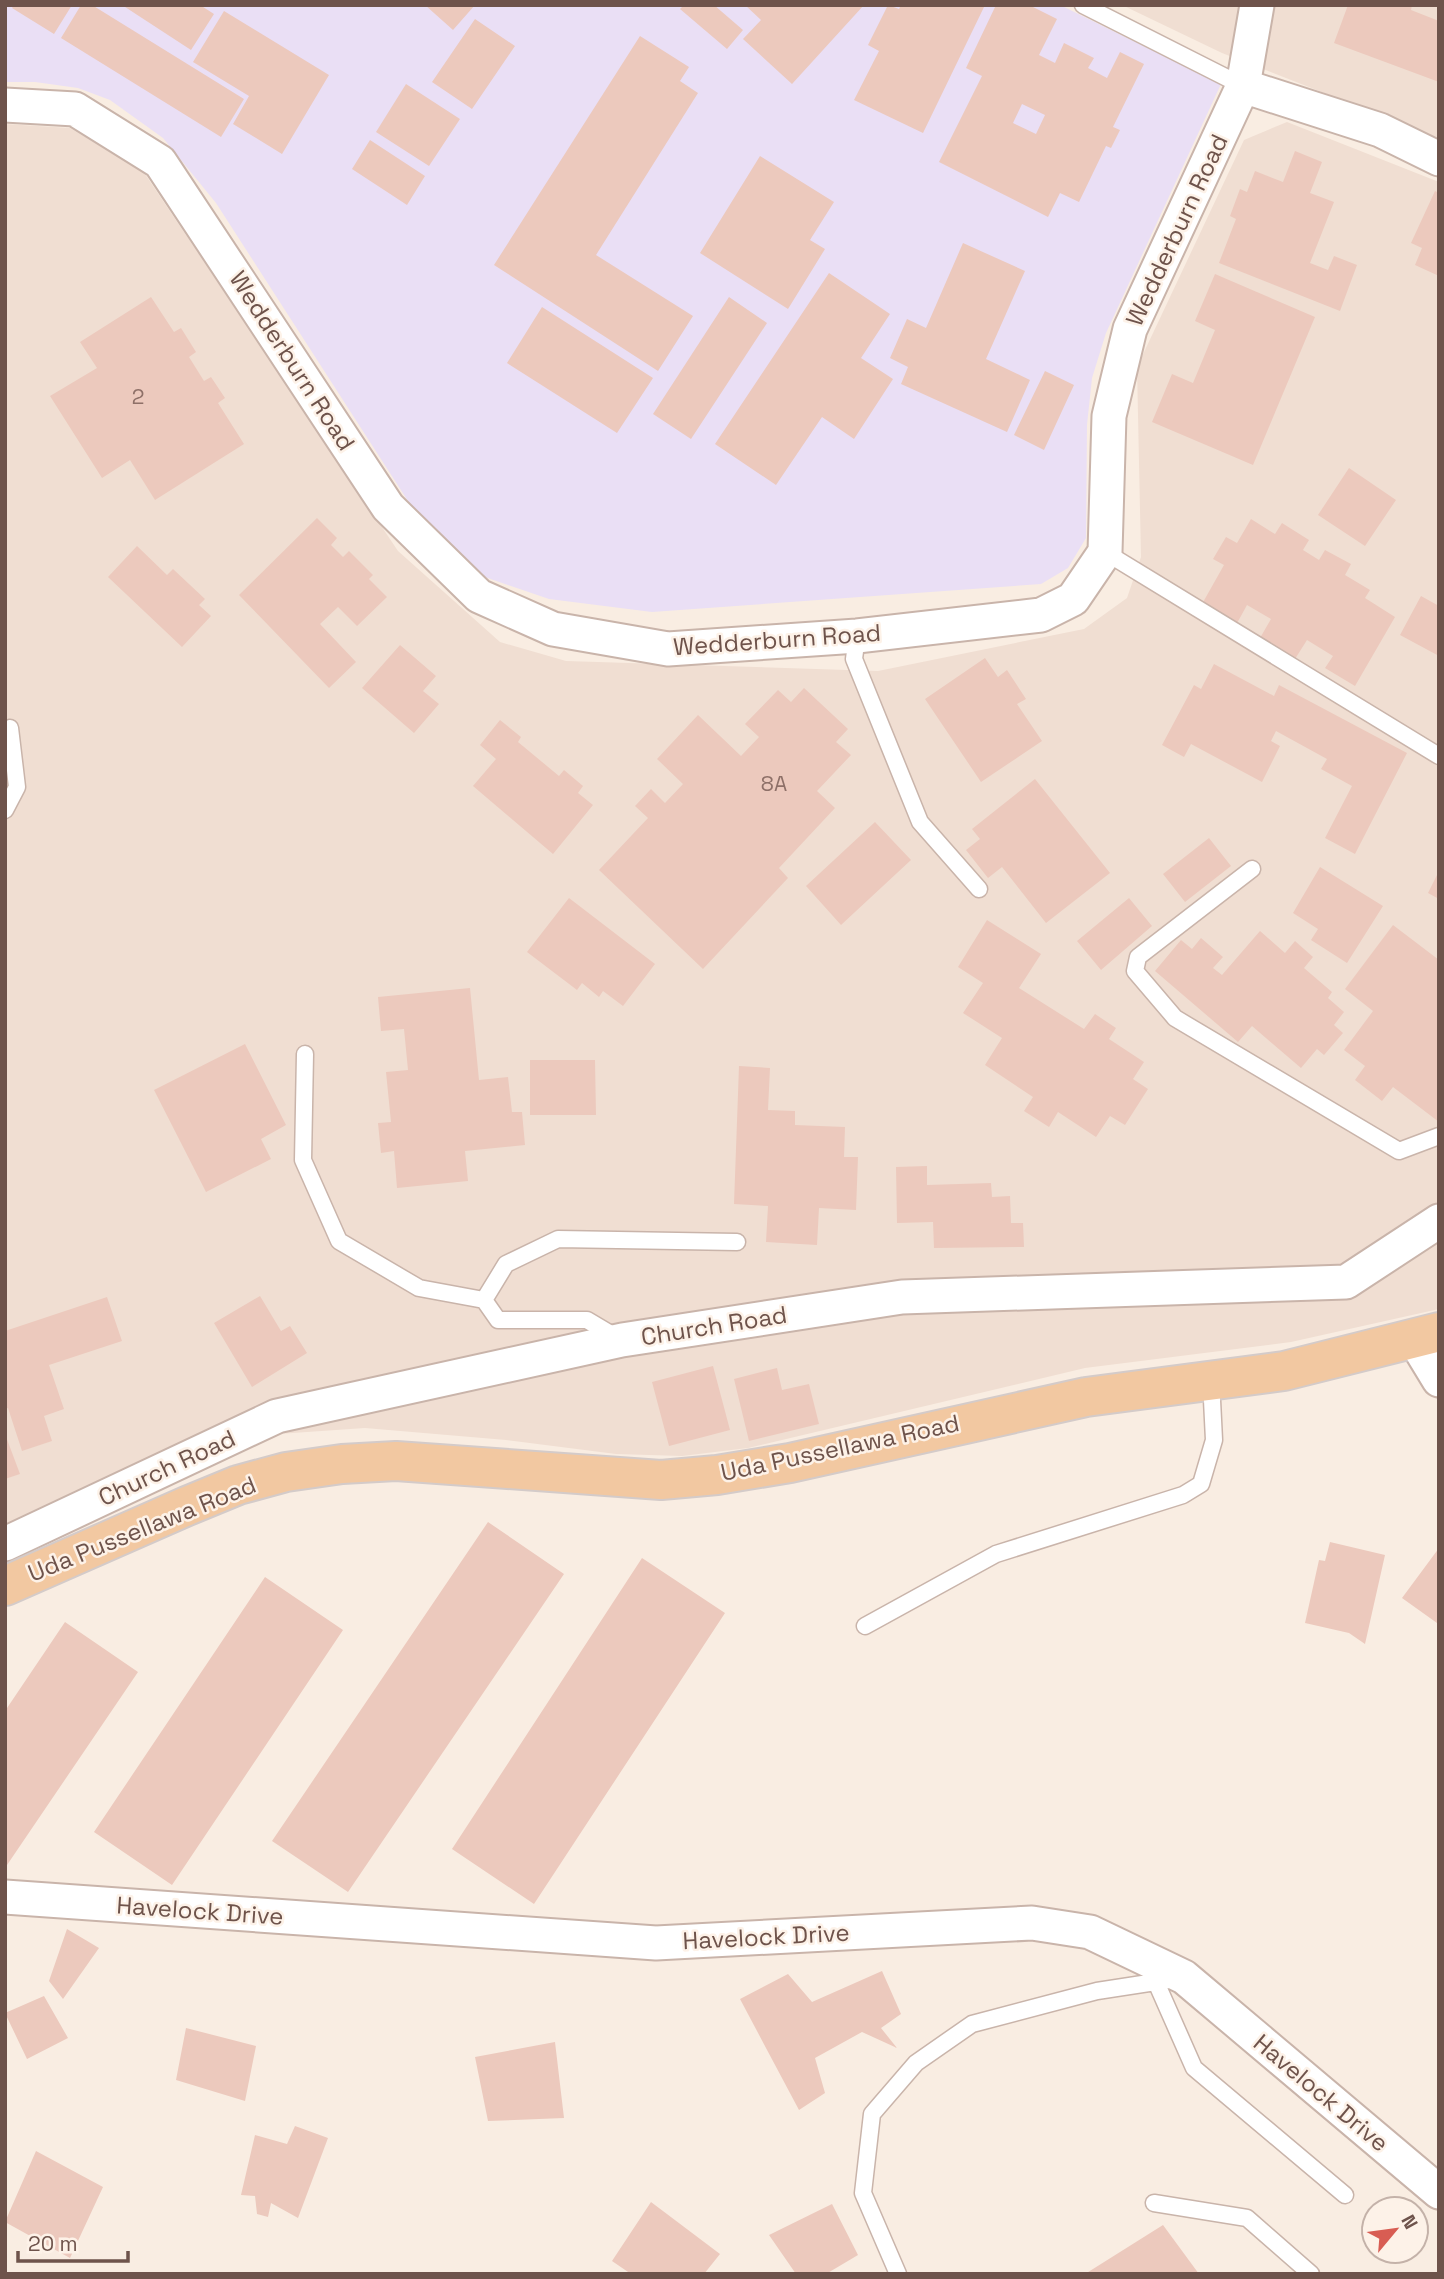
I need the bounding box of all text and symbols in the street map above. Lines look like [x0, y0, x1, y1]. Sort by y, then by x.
street label: Wedderburn Road [1119, 129, 1235, 331]
street label: Wedderburn Road [223, 265, 362, 456]
house number: 2 [132, 383, 144, 410]
street label: Wedderburn Road [672, 617, 882, 662]
house number: 8A [761, 770, 787, 797]
street label: Church Road [639, 1299, 789, 1352]
street label: Uda Pussellawa Road [718, 1407, 962, 1488]
street label: Church Road [93, 1422, 240, 1513]
street label: Uda Pussellawa Road [23, 1469, 260, 1588]
street label: Havelock Drive [116, 1889, 285, 1932]
street label: Havelock Drive [682, 1917, 850, 1956]
street label: Havelock Drive [1247, 2027, 1395, 2158]
north arrow [1360, 2195, 1430, 2265]
text: N [1395, 2210, 1423, 2234]
scale bar [18, 2220, 128, 2264]
text: 20 m [28, 2230, 78, 2257]

